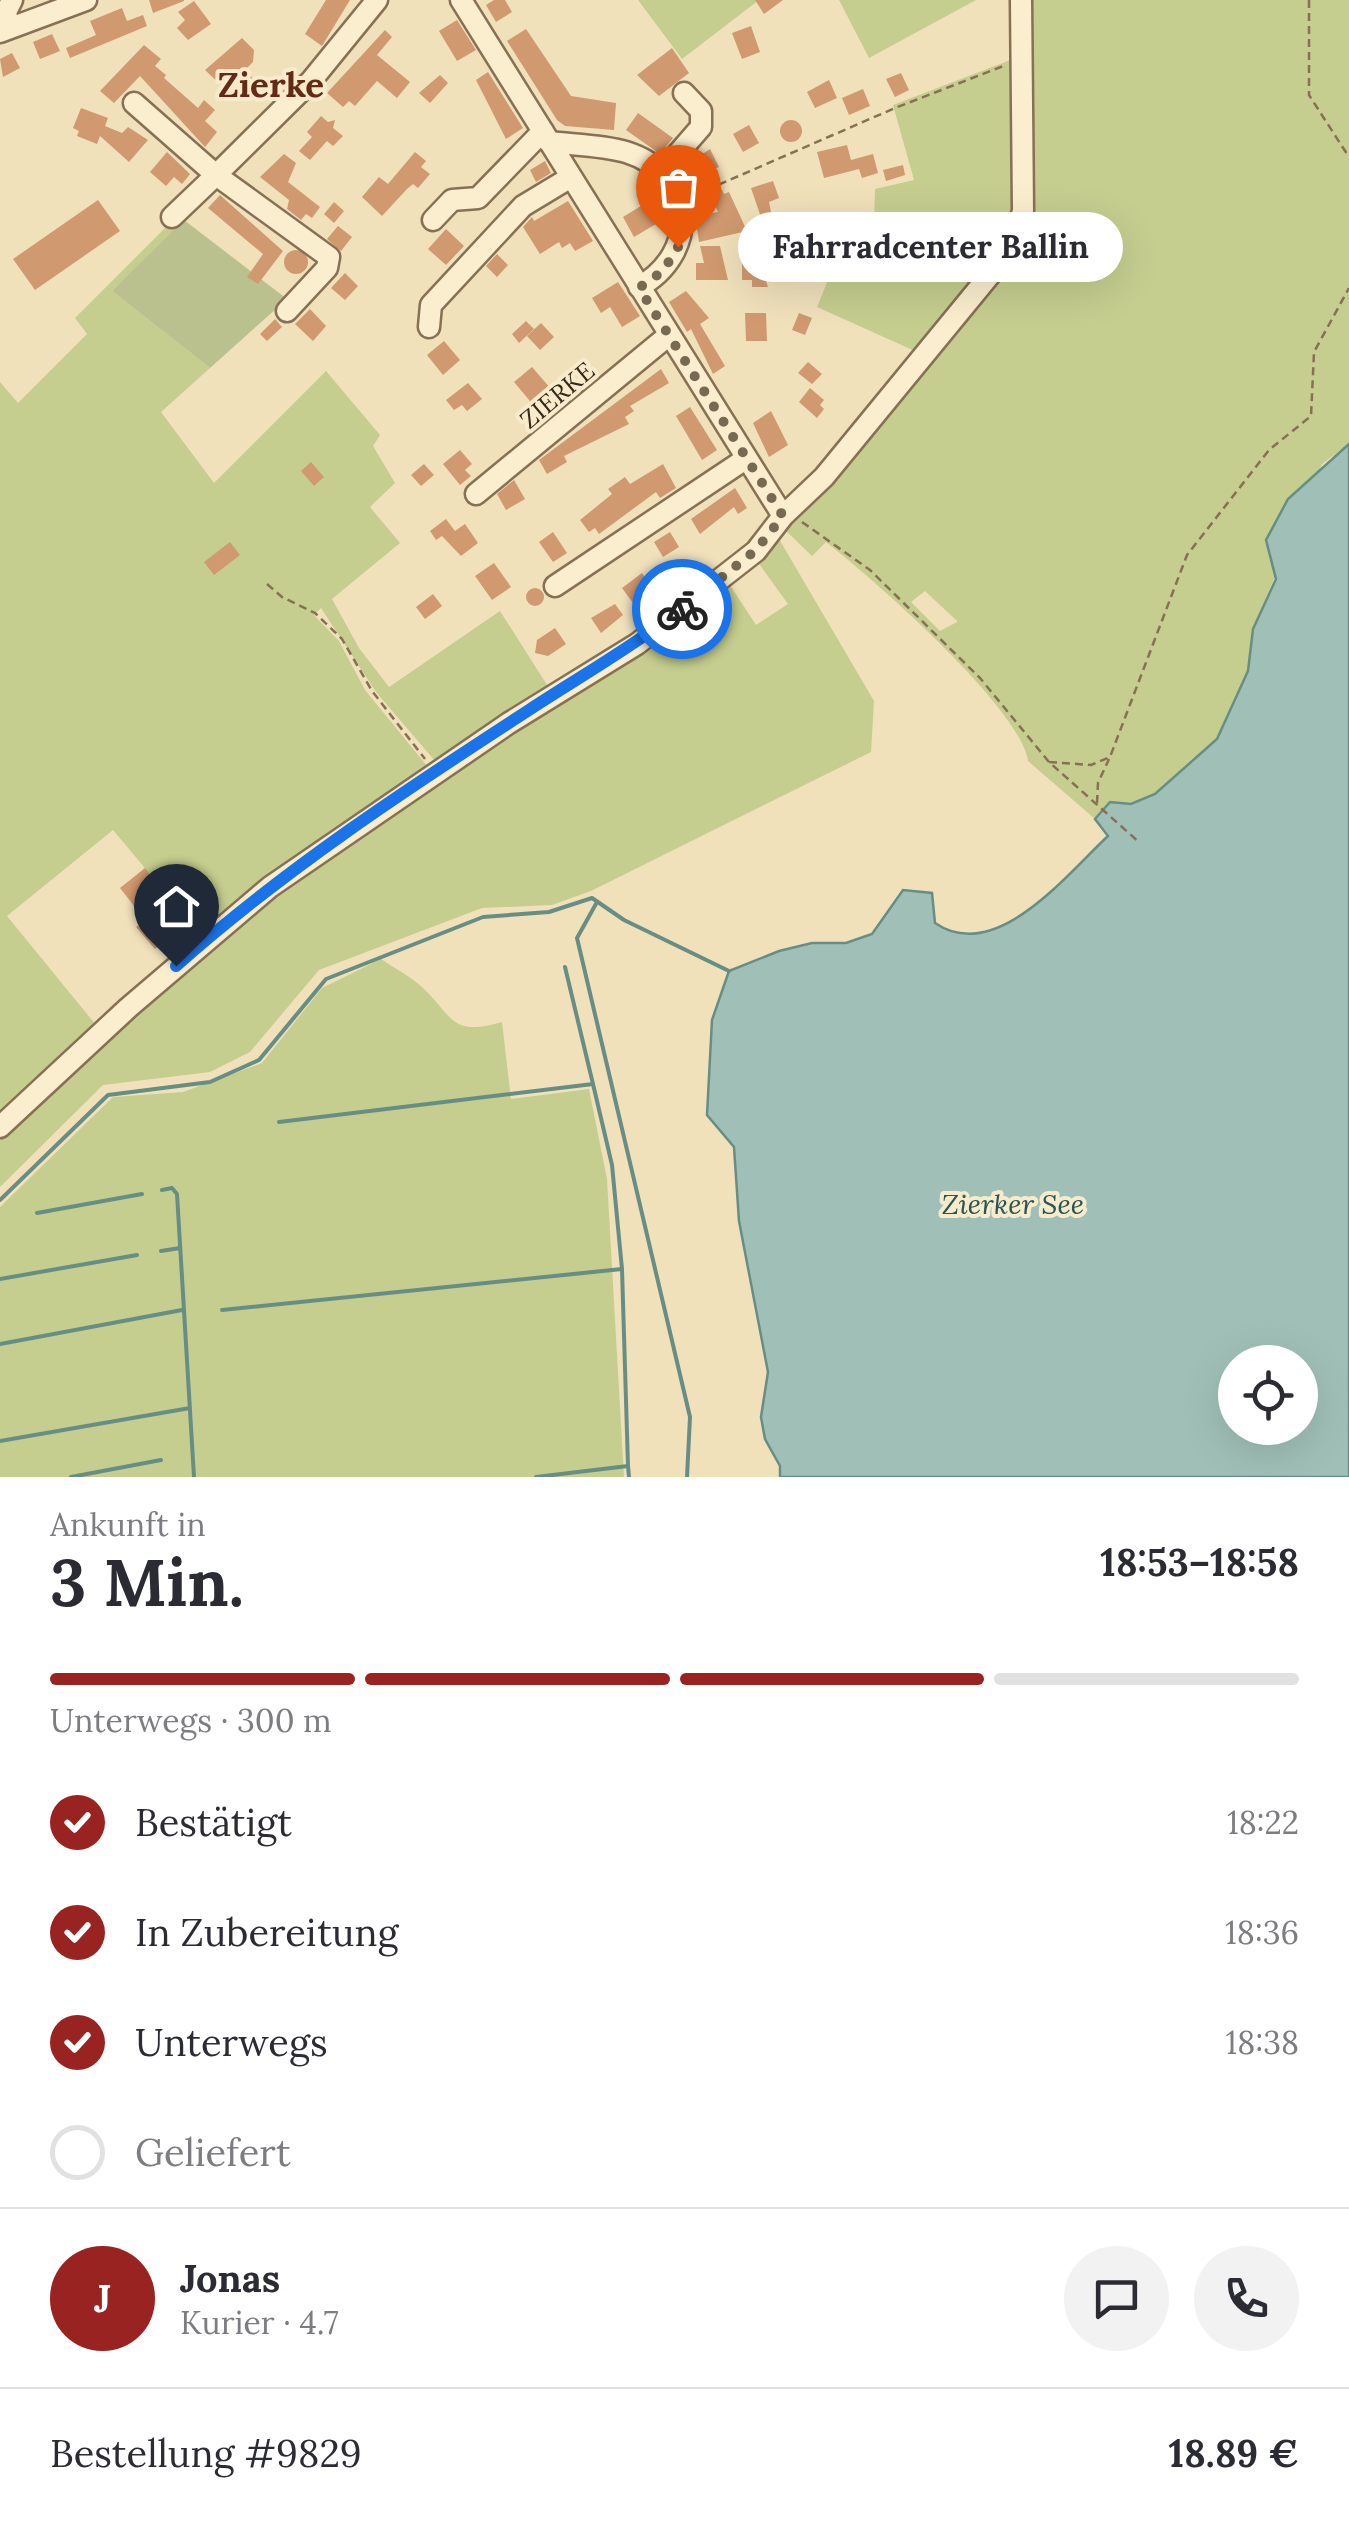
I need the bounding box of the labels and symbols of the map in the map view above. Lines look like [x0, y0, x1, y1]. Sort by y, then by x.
district label: Zierke [218, 62, 324, 107]
pin [636, 145, 721, 248]
callout: Fahrradcenter Ballin [738, 212, 1123, 282]
street label: ZIERKE [513, 355, 601, 435]
courier [632, 559, 732, 659]
pin [134, 864, 219, 967]
water label: Zierker See [942, 1186, 1084, 1222]

